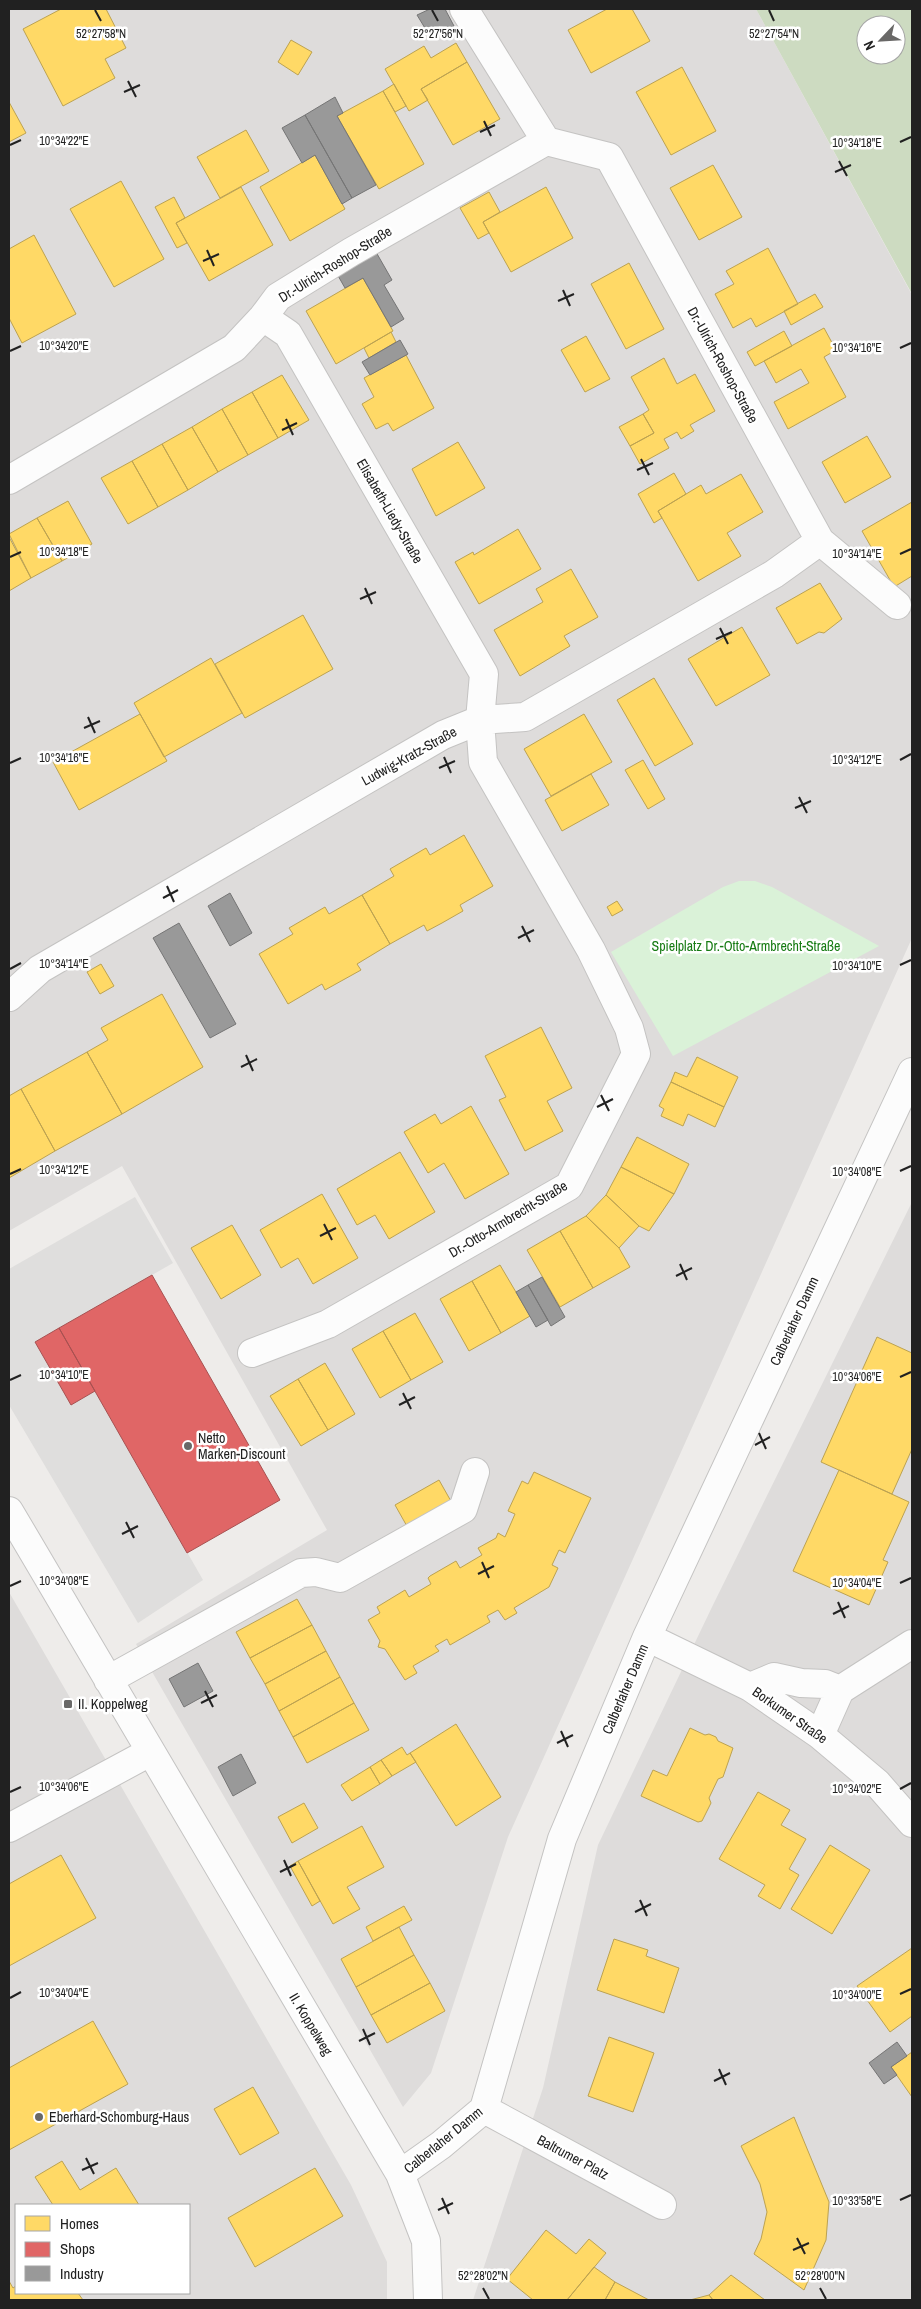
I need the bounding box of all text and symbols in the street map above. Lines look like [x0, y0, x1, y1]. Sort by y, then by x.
north arrow [856, 15, 906, 65]
text: 52°27'58"N [76, 26, 126, 42]
text: 52°27'56"N [413, 26, 463, 42]
text: 52°27'54"N [749, 26, 799, 42]
text: N [859, 38, 879, 53]
text: 10°34'22"E [39, 133, 89, 149]
text: 10°34'18"E [832, 135, 882, 151]
street label: Dr.-Ulrich-Roshop-Straße [275, 222, 395, 306]
street label: Dr.-Ulrich-Roshop-Straße [684, 304, 762, 426]
text: 10°34'20"E [39, 338, 89, 354]
text: 10°34'16"E [832, 340, 882, 356]
street label: Elisabeth-Liedy-Straße [353, 455, 427, 567]
text: 10°34'18"E [39, 544, 89, 560]
text: 10°34'14"E [832, 546, 882, 562]
street label: Ludwig-Kratz-Straße [358, 722, 460, 790]
text: 10°34'16"E [39, 750, 89, 766]
text: 10°34'12"E [832, 752, 882, 768]
park label: Spielplatz Dr.-Otto-Armbrecht-Straße [652, 937, 840, 955]
text: 10°34'14"E [39, 956, 89, 972]
text: 10°34'10"E [832, 958, 882, 974]
text: 10°34'12"E [39, 1162, 89, 1178]
text: 10°34'08"E [832, 1164, 882, 1180]
street label: Dr.-Otto-Armbrecht-Straße [445, 1176, 571, 1262]
street label: Calberlaher Damm [765, 1274, 823, 1368]
text: 10°34'10"E [39, 1367, 89, 1383]
text: 10°34'06"E [832, 1369, 882, 1385]
place label: Netto Marken-Discount [198, 1429, 285, 1463]
marker: Netto Marken-Discount [182, 1440, 194, 1452]
text: 10°34'08"E [39, 1573, 89, 1589]
text: 10°34'04"E [832, 1575, 882, 1591]
street label: Calberlaher Damm [598, 1641, 652, 1737]
street label: Borkumer Straße [749, 1683, 831, 1747]
place label: II. Koppelweg [78, 1695, 148, 1713]
marker: II. Koppelweg [62, 1698, 74, 1710]
text: 10°34'06"E [39, 1779, 89, 1795]
text: 10°34'02"E [832, 1781, 882, 1797]
text: 10°34'04"E [39, 1985, 89, 2001]
text: 10°34'00"E [832, 1987, 882, 2003]
street label: II. Koppelweg [285, 1990, 337, 2059]
street label: Calberlaher Damm [400, 2103, 486, 2177]
place label: Eberhard-Schomburg-Haus [49, 2108, 190, 2126]
marker: Eberhard-Schomburg-Haus [33, 2111, 45, 2123]
street label: Baltrumer Platz [534, 2131, 612, 2183]
text: 10°33'58"E [832, 2193, 882, 2209]
legend [15, 2204, 190, 2294]
text: Homes [60, 2213, 99, 2234]
text: Shops [60, 2238, 95, 2259]
text: Industry [60, 2263, 105, 2284]
text: 52°28'02"N [458, 2268, 508, 2284]
text: 52°28'00"N [795, 2268, 845, 2284]

